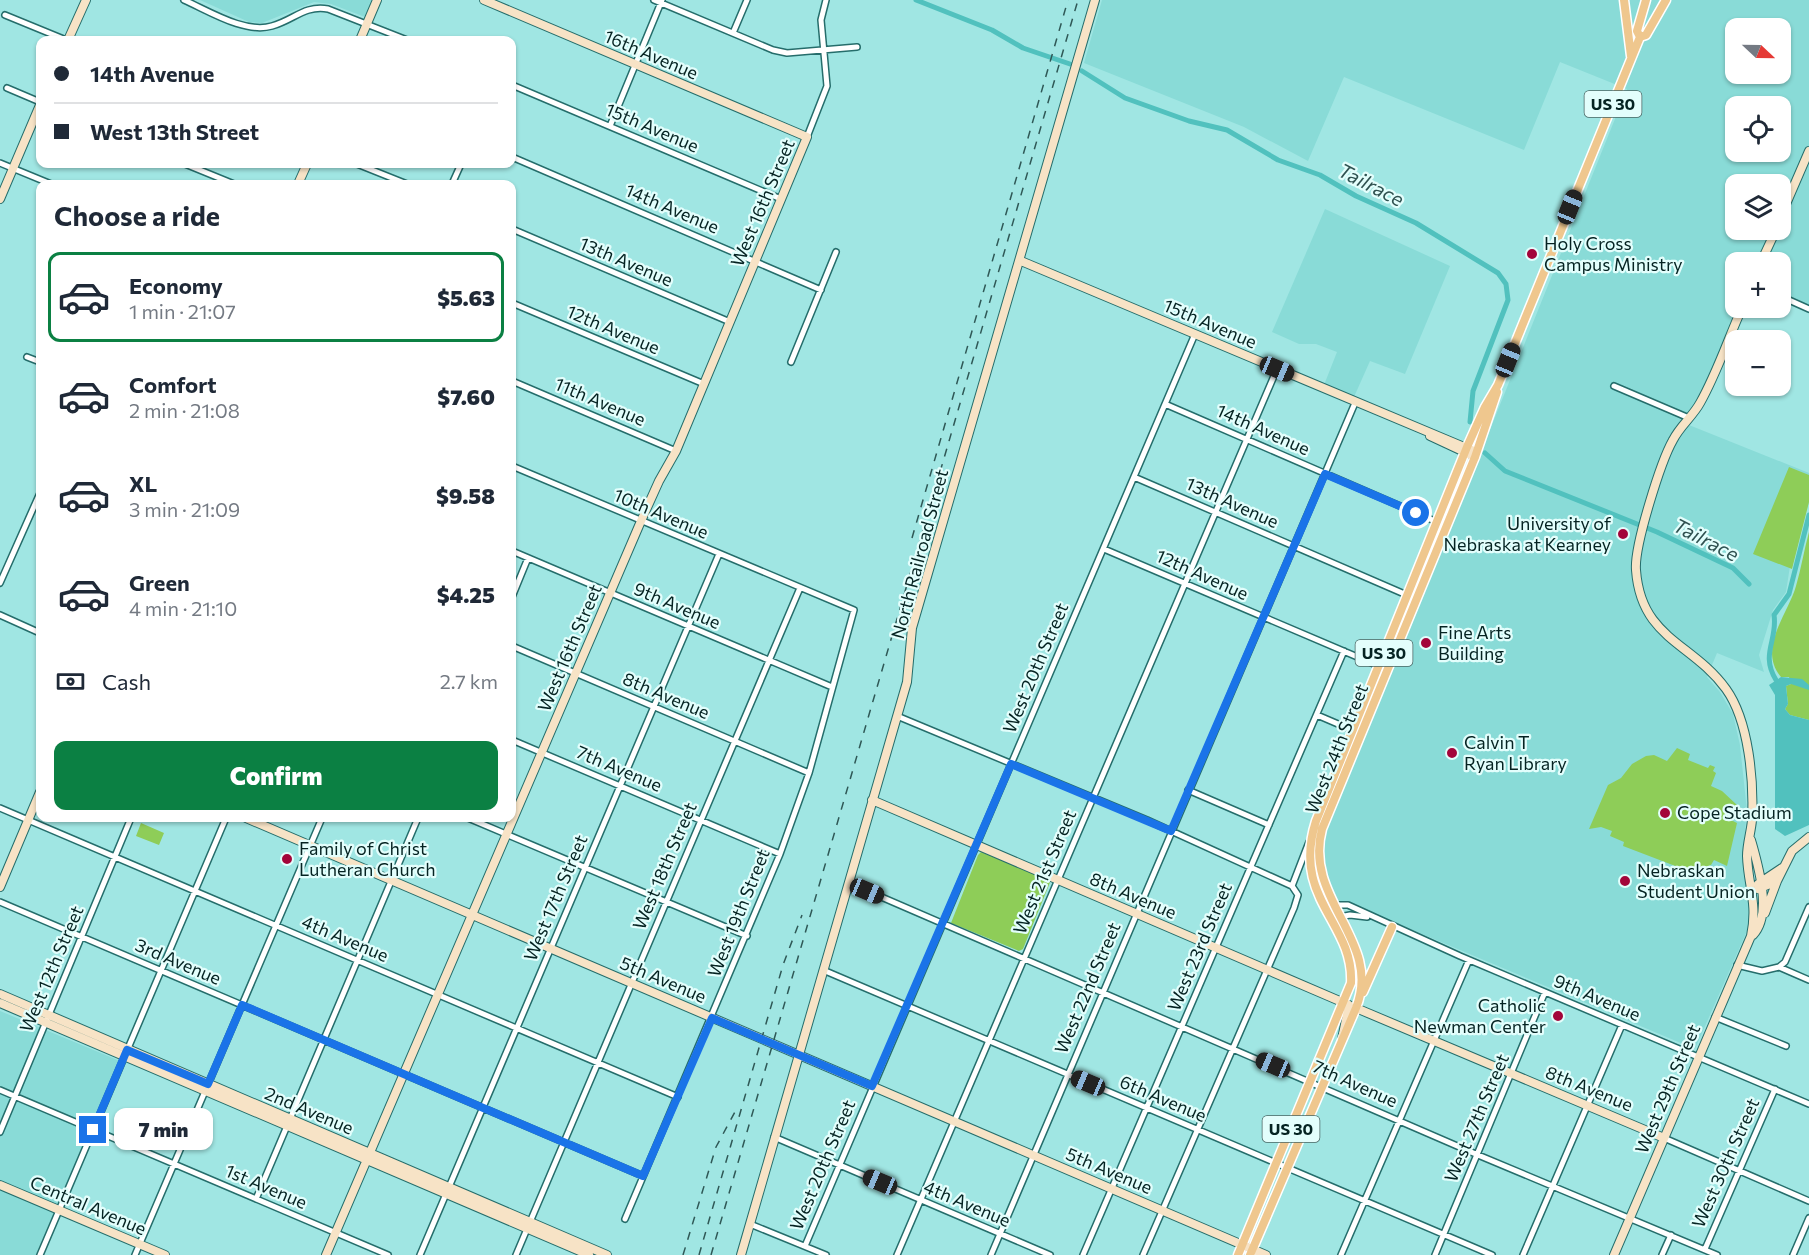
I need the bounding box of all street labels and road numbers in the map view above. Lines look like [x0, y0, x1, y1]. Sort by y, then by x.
street label: 16th Avenue [601, 24, 702, 84]
road number: US 30 [1584, 91, 1642, 117]
street label: 15th Avenue [602, 98, 702, 157]
street label: West 16th Street [725, 136, 799, 270]
street label: 14th Avenue [622, 178, 723, 238]
street label: 13th Avenue [576, 232, 676, 291]
street label: 15th Avenue [1160, 294, 1260, 353]
street label: 12th Avenue [564, 300, 663, 359]
street label: 11th Avenue [552, 372, 649, 430]
street label: 14th Avenue [1213, 399, 1313, 459]
street label: North Railroad Street [886, 466, 952, 641]
street label: 13th Avenue [1183, 472, 1282, 532]
street label: 10th Avenue [611, 483, 712, 543]
street label: 12th Avenue [1153, 544, 1252, 604]
street label: 9th Avenue [631, 577, 724, 633]
street label: West 16th Street [532, 581, 606, 715]
street label: West 20th Street [998, 599, 1072, 736]
road number: US 30 [1356, 640, 1412, 666]
street label: 8th Avenue [620, 667, 713, 723]
street label: West 24th Street [1300, 681, 1372, 817]
street label: 7th Avenue [573, 740, 665, 796]
street label: West 18th Street [627, 799, 701, 933]
street label: West 21st Street [1008, 806, 1080, 937]
street label: West 17th Street [519, 831, 592, 964]
street label: West 19th Street [702, 845, 774, 980]
street label: 8th Avenue [1087, 867, 1180, 923]
street label: West 23rd Street [1162, 879, 1236, 1014]
street label: West 12th Street [15, 902, 88, 1035]
street label: 4th Avenue [299, 910, 392, 966]
street label: West 22nd Street [1049, 919, 1125, 1057]
street label: 3rd Avenue [132, 933, 225, 989]
street label: 5th Avenue [617, 951, 710, 1007]
street label: 9th Avenue [1551, 969, 1644, 1025]
street label: West 29th Street [1630, 1021, 1704, 1157]
street label: West 27th Street [1439, 1050, 1513, 1185]
street label: 7th Avenue [1310, 1055, 1401, 1112]
street label: 8th Avenue [1543, 1061, 1636, 1116]
street label: 6th Avenue [1117, 1070, 1210, 1126]
street label: 2nd Avenue [262, 1082, 357, 1139]
street label: West 30th Street [1687, 1094, 1764, 1231]
street label: West 20th Street [785, 1096, 859, 1233]
road number: US 30 [1262, 1116, 1320, 1142]
street label: 5th Avenue [1063, 1142, 1156, 1198]
street label: 1st Avenue [222, 1159, 311, 1213]
street label: Central Avenue [27, 1171, 150, 1239]
street label: 4th Avenue [921, 1175, 1014, 1231]

